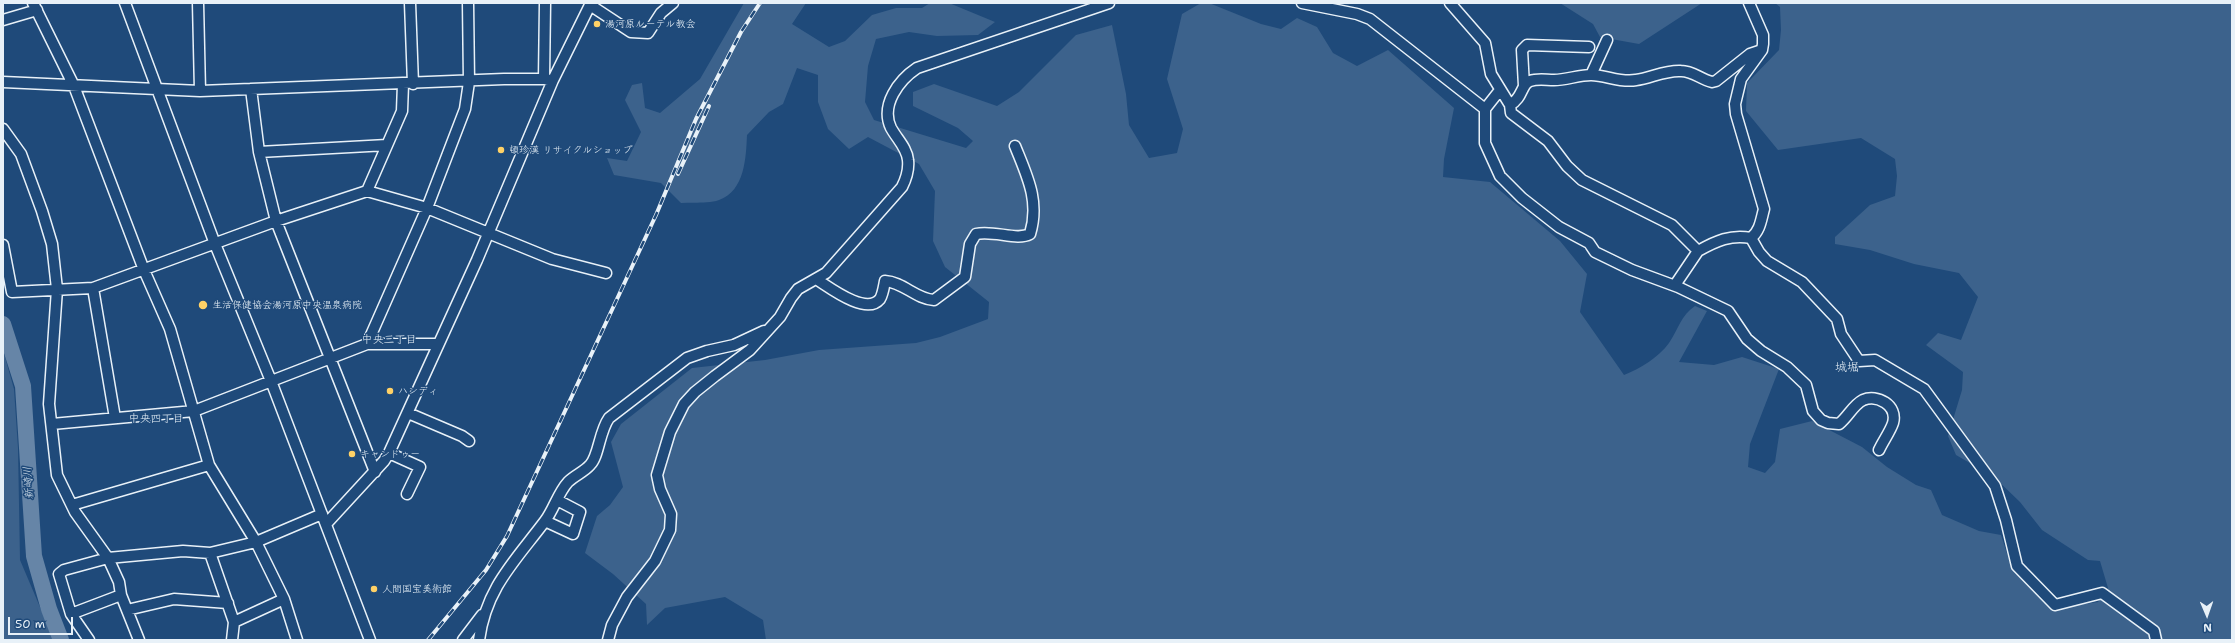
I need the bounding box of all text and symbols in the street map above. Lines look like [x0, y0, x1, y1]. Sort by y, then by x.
place label: 湯河原ルーテル教会 [605, 18, 695, 30]
marker: 湯河原ルーテル教会 [592, 19, 602, 29]
place label: 頓珍漢 リサイクルショップ [509, 144, 632, 156]
marker: 頓珍漢 リサイクルショップ [496, 145, 506, 155]
marker: 生活保健協会湯河原中央温泉病院 [197, 299, 209, 311]
place label: 生活保健協会湯河原中央温泉病院 [212, 299, 362, 311]
district label: 中央三丁目 [362, 333, 416, 347]
district label: 城堀 [1835, 361, 1859, 375]
place label: ハンディ [398, 385, 438, 397]
marker: ハンディ [385, 386, 395, 396]
district label: 中央四丁目 [129, 412, 183, 426]
place label: キャンドゥー [360, 448, 420, 460]
marker: キャンドゥー [347, 449, 357, 459]
water label: 新崎川 [21, 466, 37, 500]
place label: 人間国宝美術館 [382, 583, 452, 595]
marker: 人間国宝美術館 [369, 584, 379, 594]
north arrow [2187, 595, 2227, 635]
scale bar [10, 609, 75, 635]
text: 50 m [15, 616, 45, 632]
text: N [2203, 620, 2212, 635]

